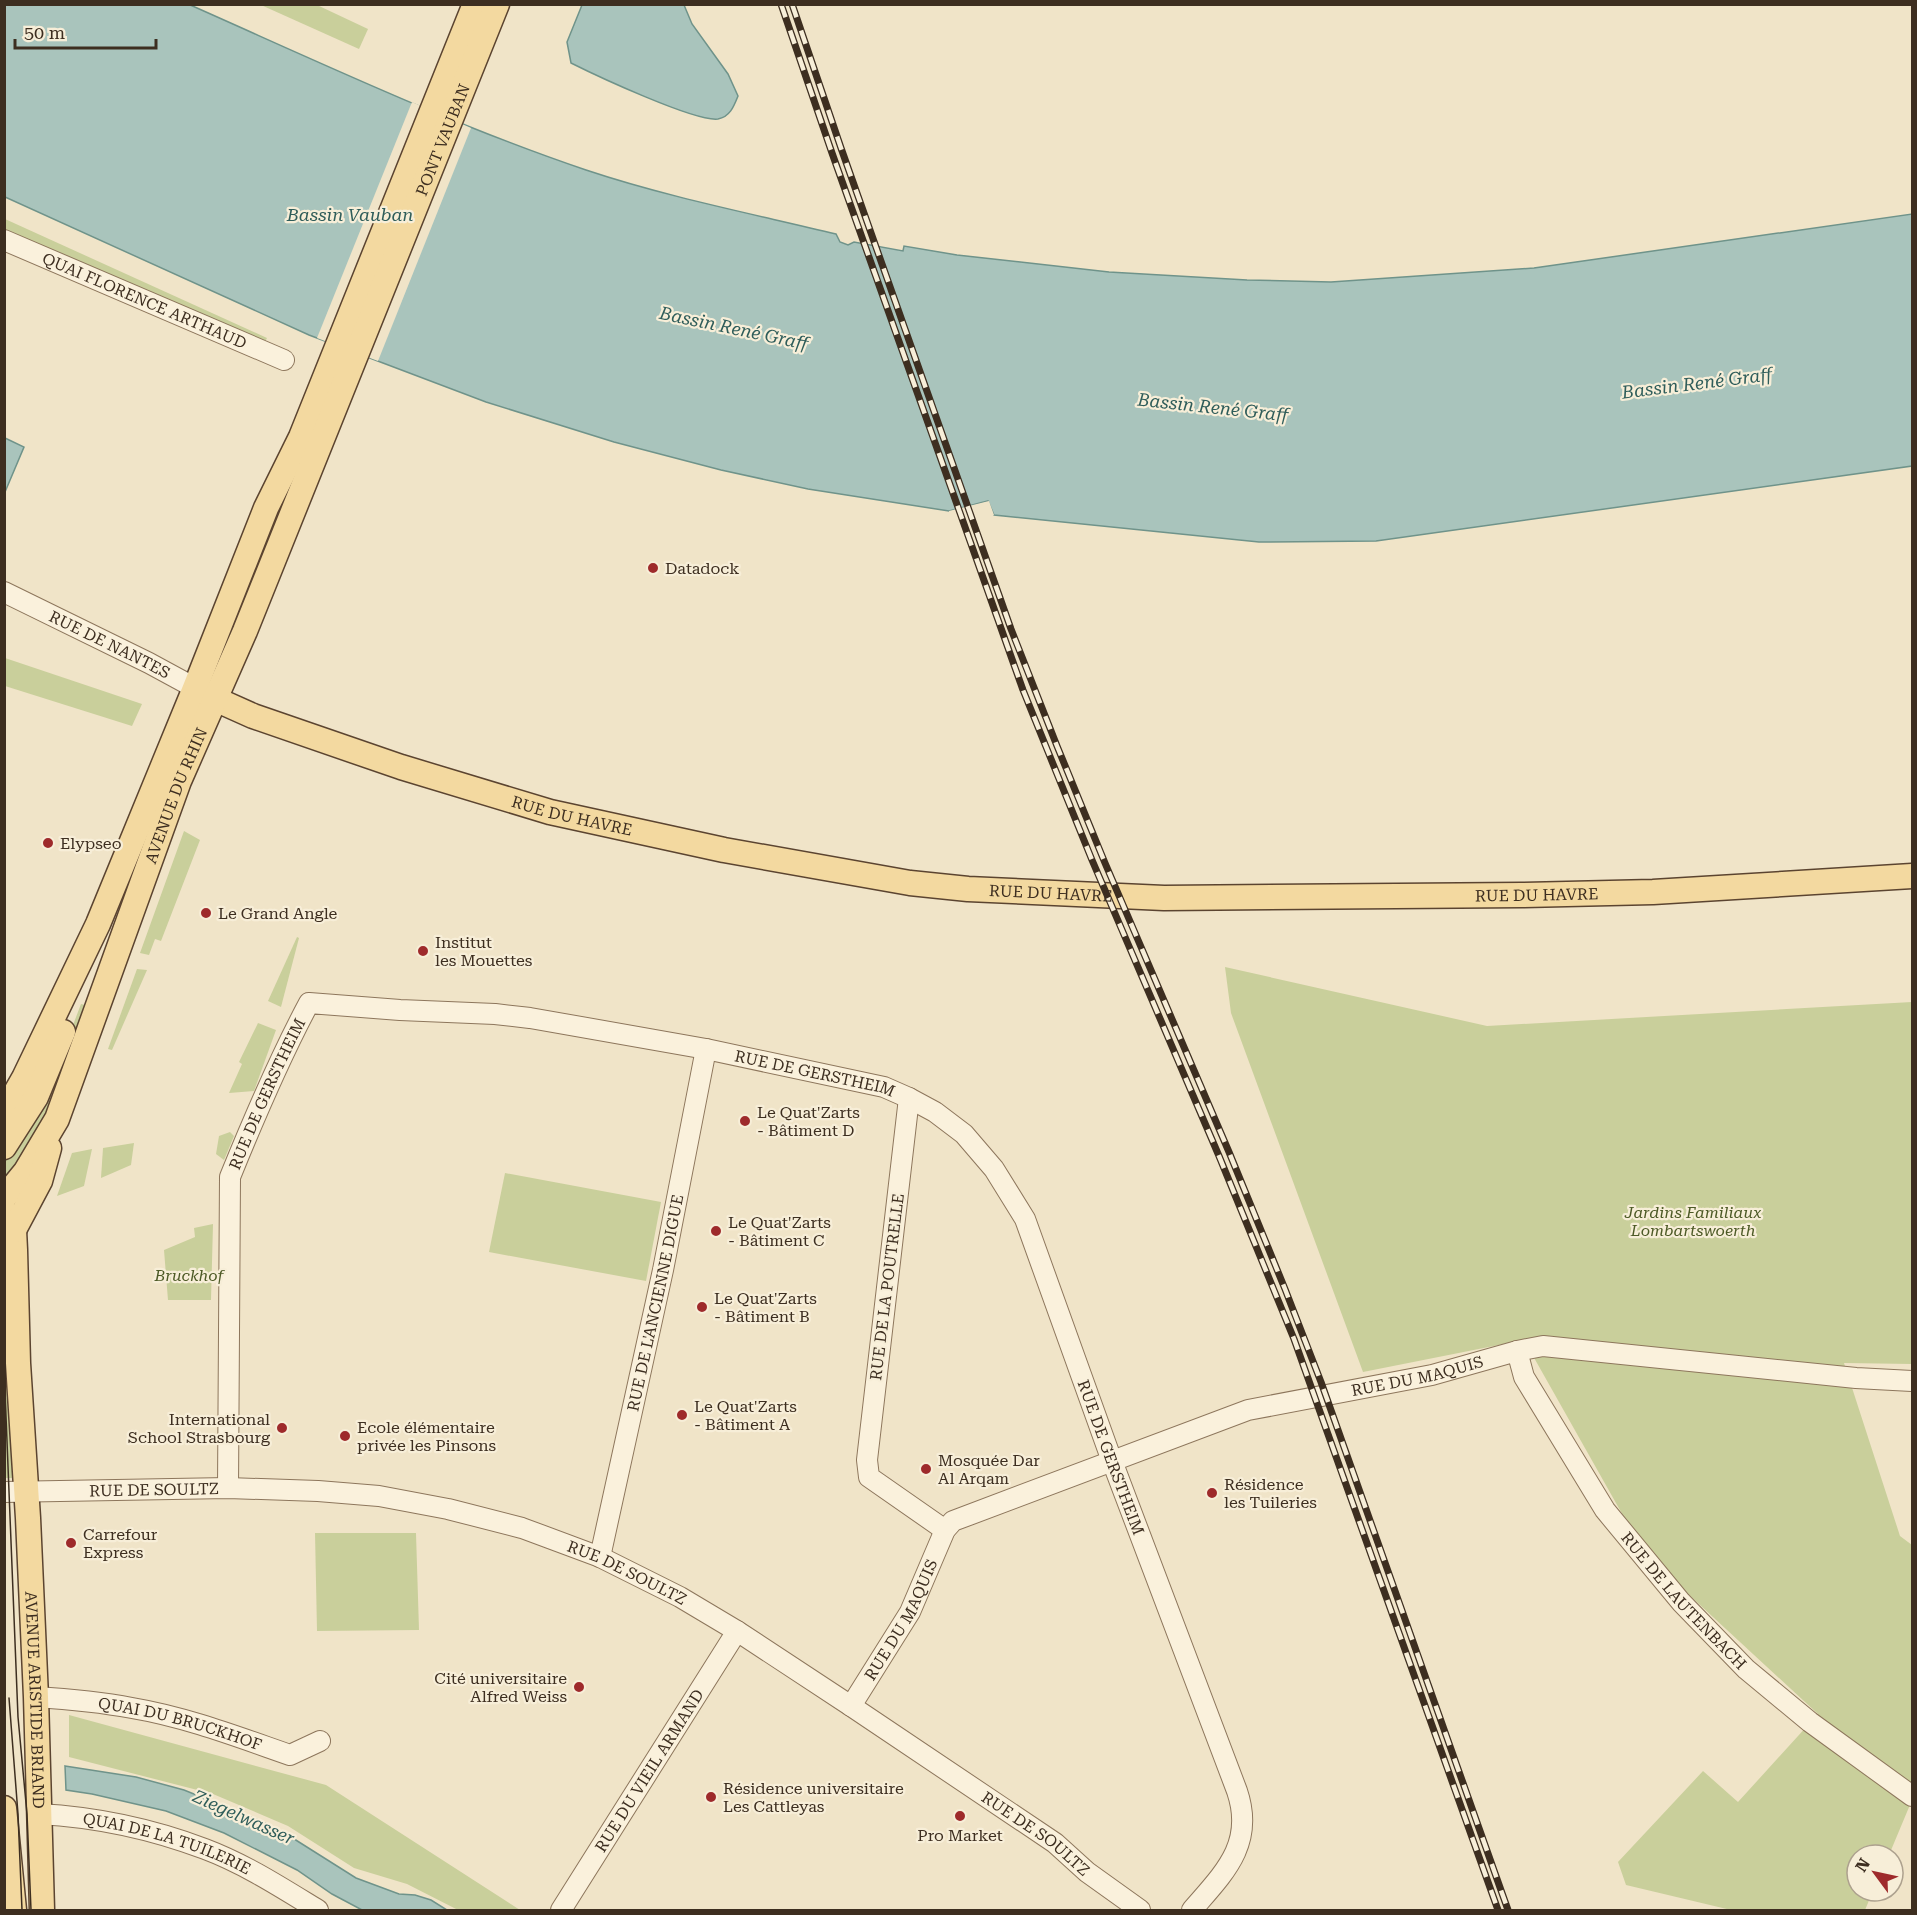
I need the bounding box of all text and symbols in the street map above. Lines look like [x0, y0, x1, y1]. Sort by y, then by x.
scale bar [15, 12, 156, 50]
text: 50 m [24, 22, 65, 43]
street label: PONT VAUBAN [411, 81, 474, 199]
water label: Bassin Vauban [286, 204, 413, 225]
street label: QUAI FLORENCE ARTHAUD [40, 248, 250, 352]
water label: Bassin René Graff [657, 302, 812, 354]
water label: Bassin René Graff [1620, 363, 1775, 403]
water label: Bassin René Graff [1136, 389, 1291, 426]
place label: Datadock [665, 559, 739, 578]
marker: Datadock [646, 561, 660, 575]
street label: RUE DE NANTES [46, 606, 174, 682]
street label: AVENUE DU RHIN [141, 724, 211, 866]
street label: RUE DU HAVRE [509, 791, 634, 839]
place label: Elypseo [60, 834, 122, 853]
marker: Elypseo [41, 836, 55, 850]
street label: RUE DU HAVRE [989, 880, 1113, 905]
street label: RUE DU HAVRE [1475, 884, 1599, 905]
place label: Le Grand Angle [218, 904, 338, 923]
marker: Le Grand Angle [199, 906, 213, 920]
place label: Institut les Mouettes [435, 933, 533, 970]
marker: Institut les Mouettes [416, 944, 430, 958]
street label: RUE DE GERSTHEIM [225, 1015, 309, 1172]
street label: RUE DE GERSTHEIM [733, 1046, 898, 1100]
place label: Le Quat'Zarts - Bâtiment D [757, 1103, 860, 1140]
marker: Le Quat'Zarts - Bâtiment D [738, 1114, 752, 1128]
street label: RUE DE LA POUTRELLE [866, 1192, 908, 1382]
street label: RUE DE L'ANCIENNE DIGUE [623, 1193, 687, 1413]
park label: Jardins Familiaux Lombartswoerth [1624, 1203, 1761, 1240]
place label: Le Quat'Zarts - Bâtiment C [728, 1213, 831, 1250]
marker: Le Quat'Zarts - Bâtiment C [709, 1224, 723, 1238]
park label: Bruckhof [154, 1266, 225, 1285]
place label: Le Quat'Zarts - Bâtiment B [714, 1289, 817, 1326]
marker: Le Quat'Zarts - Bâtiment B [695, 1300, 709, 1314]
street label: RUE DU MAQUIS [1350, 1351, 1485, 1400]
street label: RUE DE GERSTHEIM [1074, 1377, 1149, 1537]
place label: Le Quat'Zarts - Bâtiment A [694, 1397, 797, 1434]
marker: Le Quat'Zarts - Bâtiment A [675, 1408, 689, 1422]
place label: International School Strasbourg [128, 1410, 271, 1447]
place label: Ecole élémentaire privée les Pinsons [357, 1418, 497, 1455]
marker: International School Strasbourg [275, 1421, 289, 1435]
marker: Ecole élémentaire privée les Pinsons [338, 1429, 352, 1443]
place label: Mosquée Dar Al Arqam [938, 1451, 1040, 1488]
marker: Mosquée Dar Al Arqam [919, 1462, 933, 1476]
place label: Résidence les Tuileries [1224, 1475, 1317, 1512]
street label: RUE DE SOULTZ [89, 1479, 219, 1500]
marker: Résidence les Tuileries [1205, 1486, 1219, 1500]
place label: Carrefour Express [83, 1525, 158, 1562]
street label: RUE DE LAUTENBACH [1618, 1528, 1751, 1673]
marker: Carrefour Express [64, 1536, 78, 1550]
street label: RUE DE SOULTZ [565, 1536, 690, 1608]
street label: RUE DU MAQUIS [860, 1556, 941, 1684]
street label: AVENUE ARISTIDE BRIAND [22, 1591, 49, 1809]
place label: Cité universitaire Alfred Weiss [434, 1669, 567, 1706]
marker: Cité universitaire Alfred Weiss [572, 1680, 586, 1694]
street label: RUE DU VIEIL ARMAND [591, 1686, 707, 1855]
street label: QUAI DU BRUCKHOF [97, 1693, 264, 1754]
place label: Résidence universitaire Les Cattleyas [723, 1779, 904, 1816]
water label: Ziegelwasser [189, 1785, 298, 1849]
street label: RUE DE SOULTZ [978, 1787, 1094, 1879]
marker: Résidence universitaire Les Cattleyas [704, 1790, 718, 1804]
street label: QUAI DE LA TUILERIE [82, 1809, 254, 1878]
marker: Pro Market [953, 1809, 967, 1823]
place label: Pro Market [917, 1826, 1003, 1845]
north arrow [1845, 1843, 1905, 1903]
text: N [1852, 1855, 1874, 1875]

